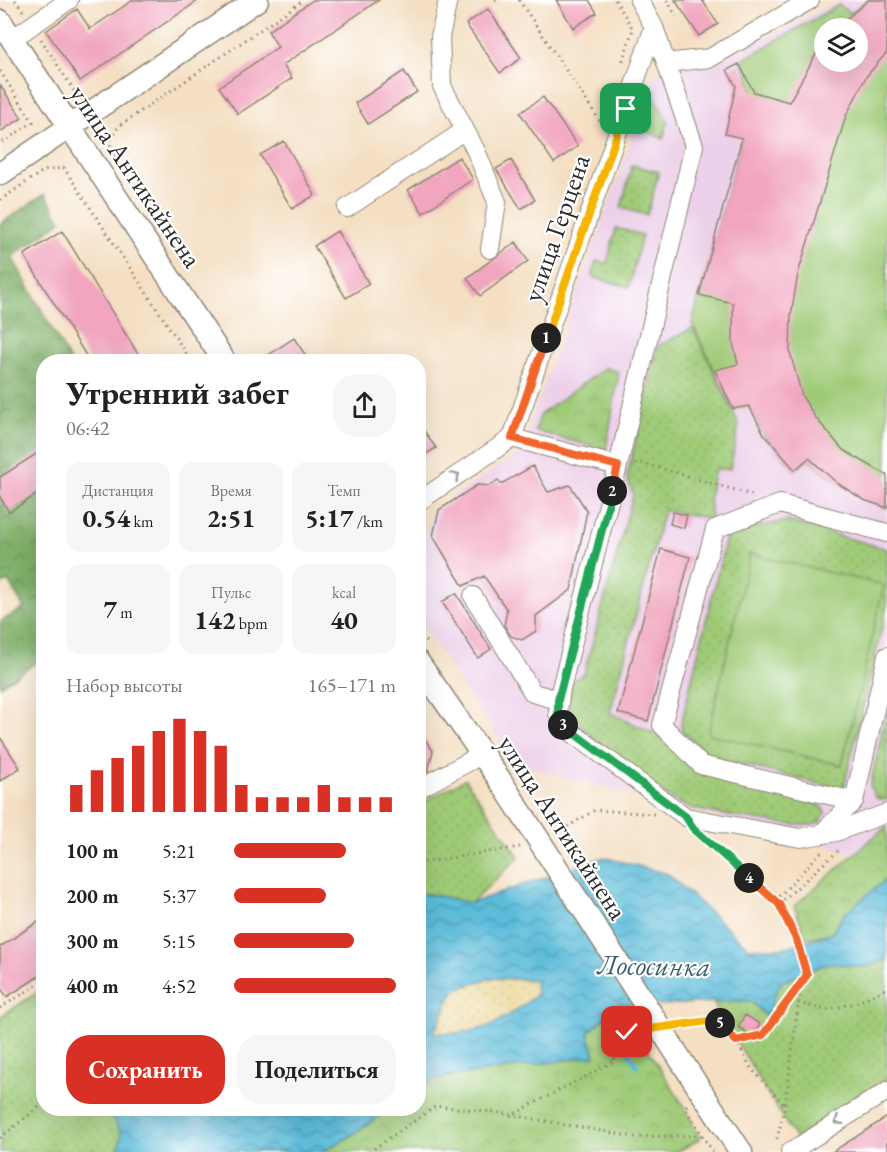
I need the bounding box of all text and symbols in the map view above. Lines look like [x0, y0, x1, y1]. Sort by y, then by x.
map controls [814, 18, 868, 72]
button: layers [814, 18, 868, 72]
street label: улица Антикайнена [62, 78, 210, 274]
pin [600, 83, 651, 134]
icon: arrive [609, 92, 642, 125]
street label: улица Герцена [514, 149, 598, 306]
pin: 1 [531, 323, 561, 353]
text: 1 [542, 327, 550, 348]
text: Утренний забег [66, 371, 289, 414]
button: share [333, 374, 396, 437]
text: 06:42 [66, 415, 109, 441]
one-way arrow [449, 472, 460, 483]
pin: 2 [597, 476, 627, 506]
text: Дистанция [82, 480, 154, 501]
text: Время [210, 480, 252, 501]
text: Темп [327, 480, 361, 501]
text: 2 [608, 480, 616, 501]
text: 0.54 [83, 501, 130, 535]
text: 2:51 [207, 501, 255, 535]
text: 5:17 [305, 501, 354, 535]
text: km [130, 511, 153, 532]
text: /km [354, 511, 383, 532]
text: Пульс [211, 582, 251, 603]
text: kcal [332, 582, 356, 603]
text: 7 [103, 592, 117, 626]
text: m [117, 602, 133, 623]
text: 142 [194, 603, 236, 637]
text: 40 [330, 603, 358, 637]
text: bpm [236, 613, 268, 634]
text: Набор высоты [66, 672, 182, 698]
text: 165–171 m [308, 672, 396, 698]
pin: 3 [548, 710, 578, 740]
text: 3 [559, 714, 567, 735]
street label: улица Антикайнена [490, 728, 636, 926]
text: 100 m [66, 838, 119, 864]
text: 5:21 [162, 838, 196, 864]
pin: 4 [734, 863, 764, 893]
text: 4 [745, 867, 753, 888]
text: 200 m [66, 883, 119, 909]
text: 5:37 [162, 883, 196, 909]
text: 300 m [66, 928, 119, 954]
text: 5:15 [162, 928, 196, 954]
water label: Лососинка [595, 946, 711, 984]
text: 400 m [66, 973, 119, 999]
text: 4:52 [162, 973, 196, 999]
pin [601, 1006, 652, 1057]
pin: 5 [705, 1008, 735, 1038]
text: 5 [716, 1012, 724, 1033]
icon: check [610, 1015, 643, 1048]
button: Сохранить [66, 1035, 225, 1104]
button: Поделиться [237, 1035, 396, 1104]
one-way arrow [834, 1114, 845, 1125]

